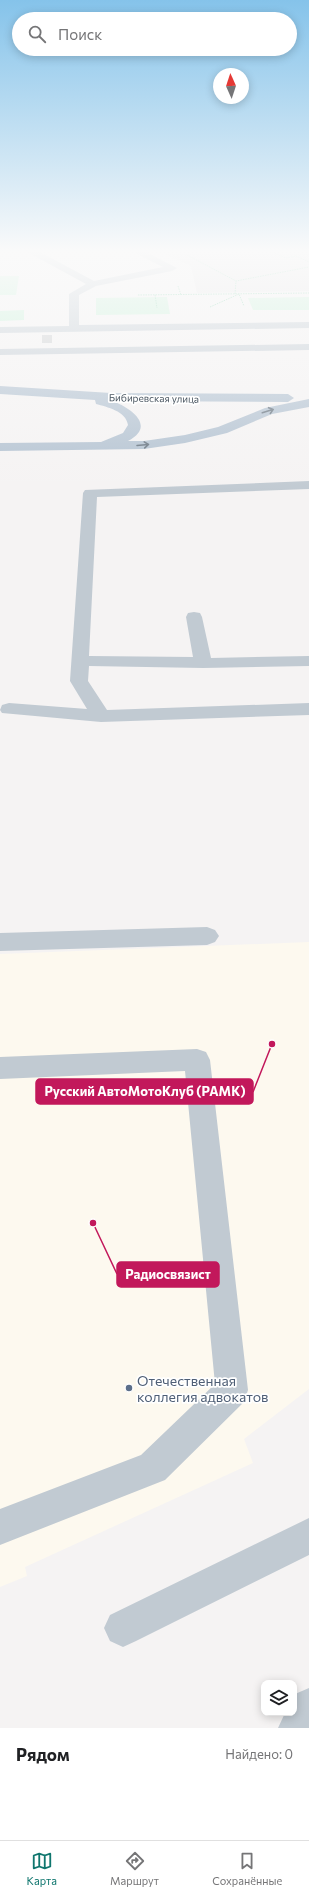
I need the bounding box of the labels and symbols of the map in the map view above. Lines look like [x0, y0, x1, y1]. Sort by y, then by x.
north arrow [213, 68, 249, 104]
street label: Бибиревская улица [109, 391, 199, 405]
one-way arrow [262, 407, 274, 415]
one-way arrow [136, 441, 149, 448]
callout: Русский АвтоМотоКлуб (РАМК) [36, 1079, 253, 1104]
text: Русский АвтоМотоКлуб (РАМК) [44, 1083, 246, 1099]
callout: Радиосвязист [117, 1262, 219, 1287]
text: Радиосвязист [125, 1266, 212, 1282]
place label: Отечественная коллегия адвокатов [137, 1372, 268, 1405]
marker: Отечественная коллегия адвокатов [124, 1383, 134, 1393]

